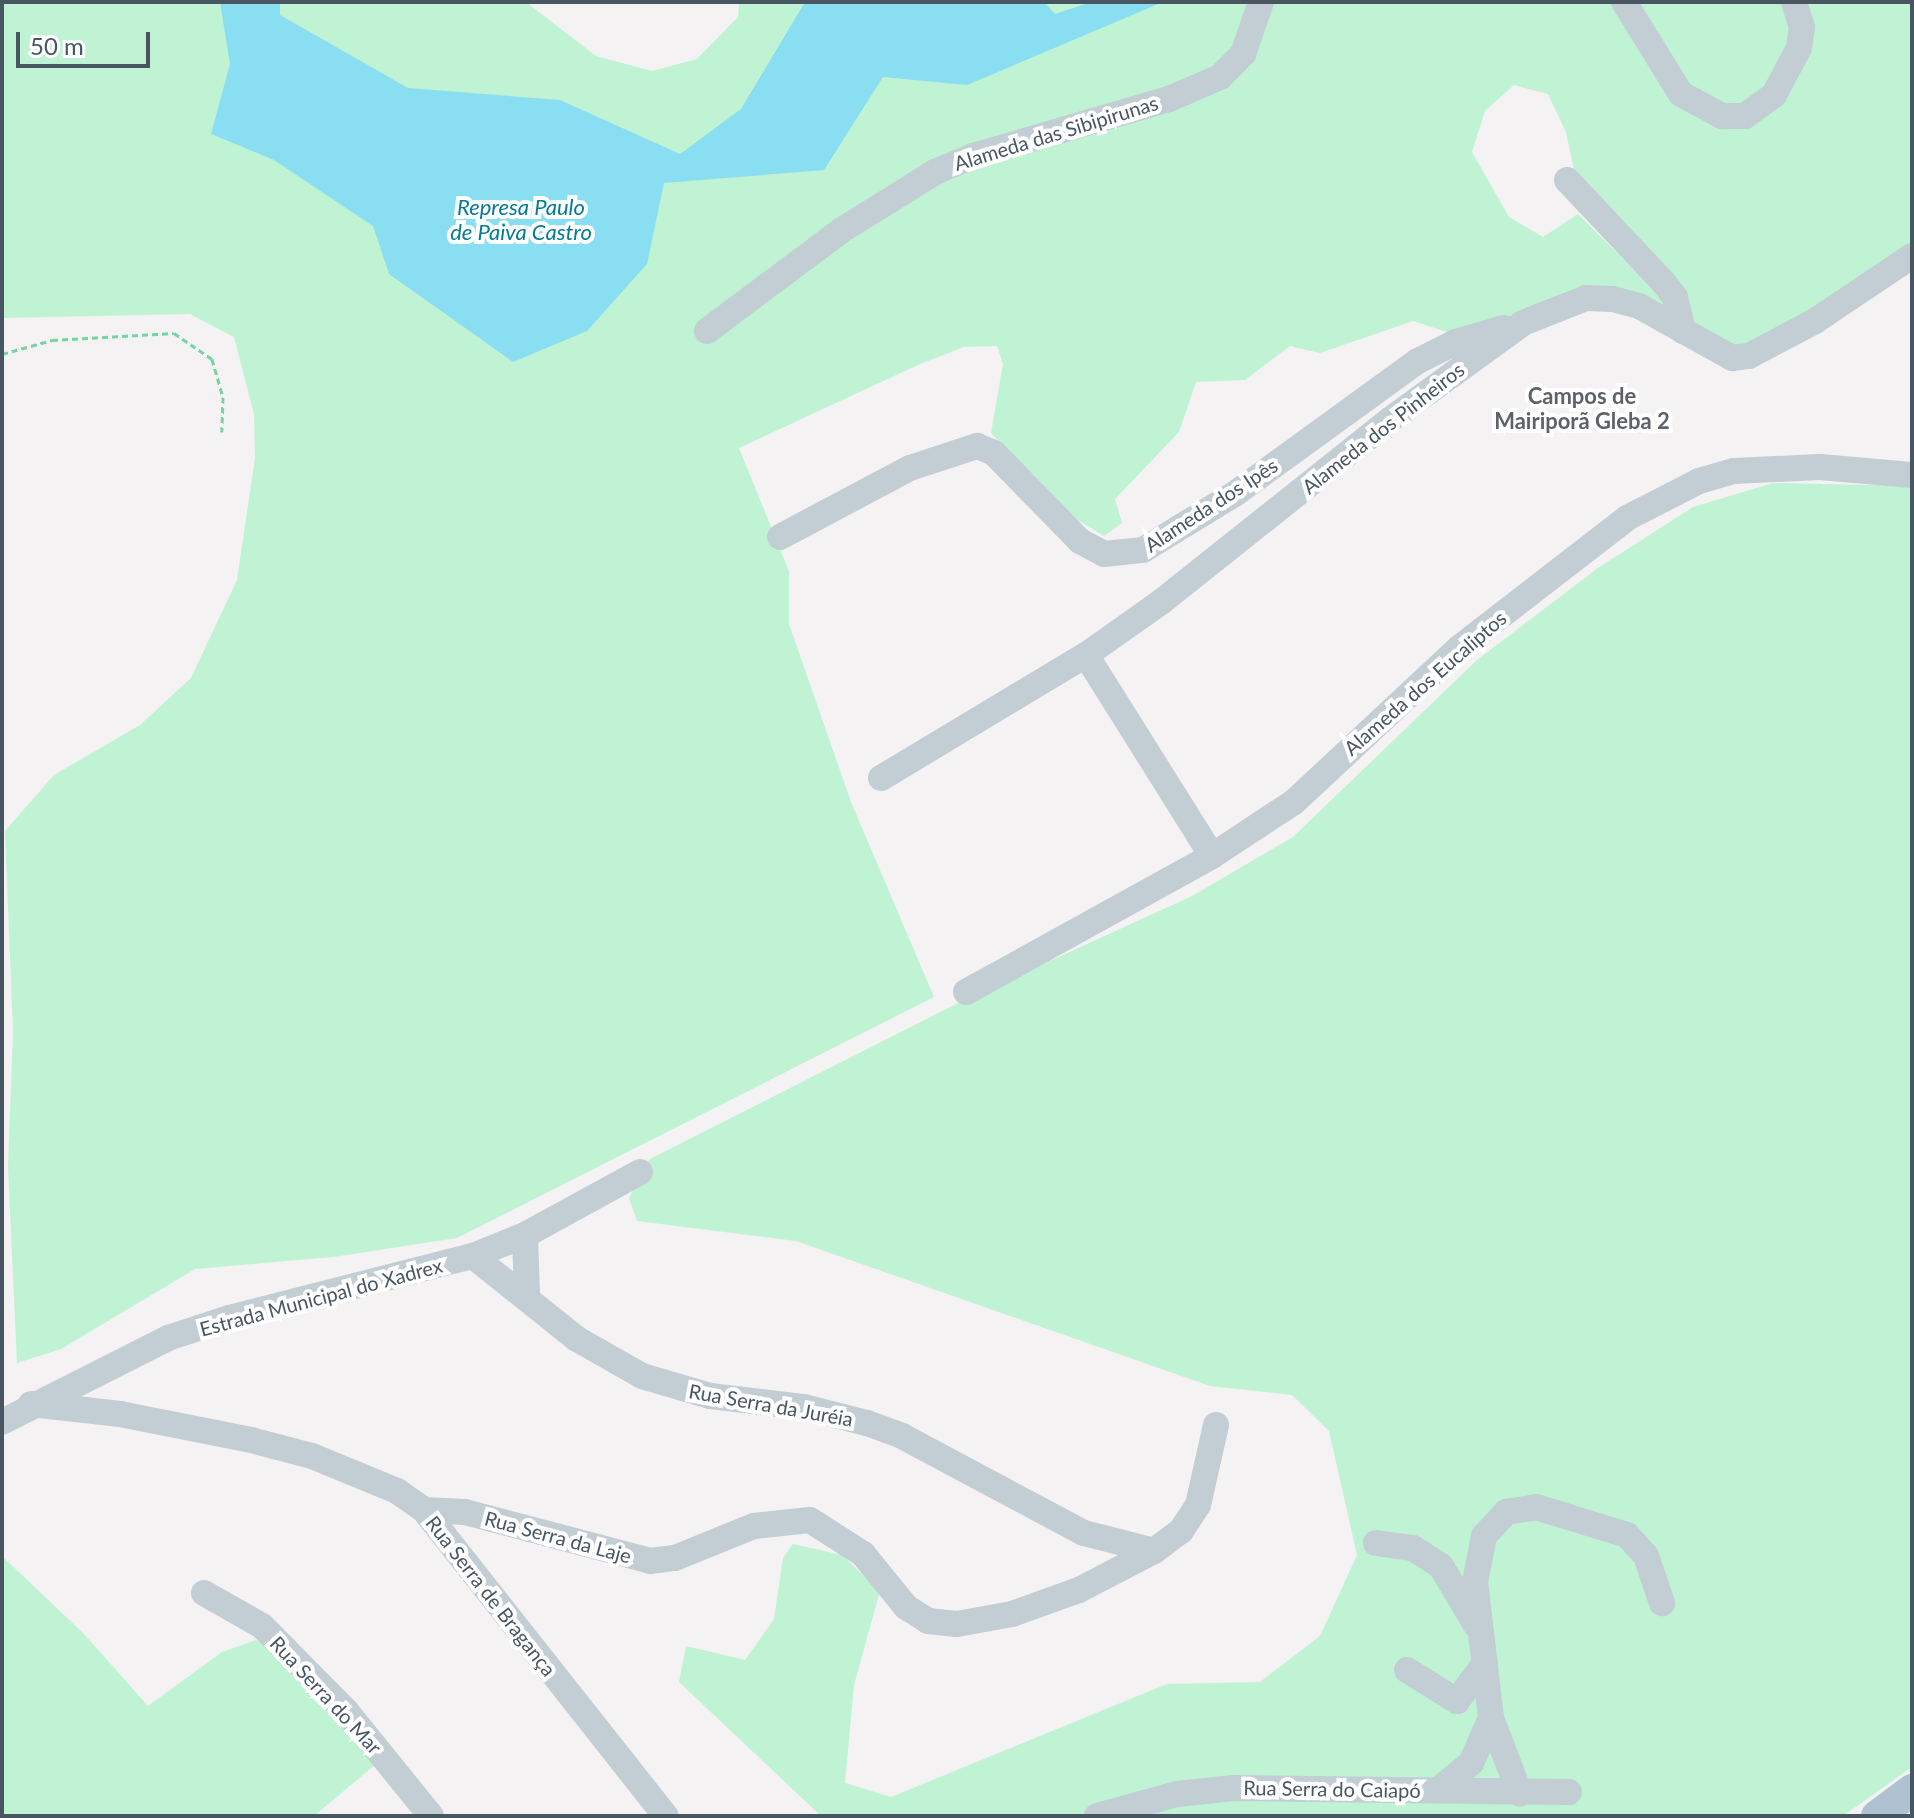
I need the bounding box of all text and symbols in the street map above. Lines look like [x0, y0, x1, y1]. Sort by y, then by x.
scale bar [20, 16, 154, 66]
text: 50 m [30, 31, 84, 60]
street label: Alameda das Sibipirunas [951, 91, 1161, 175]
water label: Represa Paulo de Paiva Castro [450, 193, 592, 244]
street label: Alameda dos Pinheiros [1297, 357, 1469, 499]
district label: Campos de Mairiporã Gleba 2 [1494, 382, 1670, 434]
street label: Alameda dos Ipês [1140, 453, 1282, 557]
street label: Alameda dos Eucaliptos [1339, 606, 1511, 760]
street label: Estrada Municipal do Xadrex [197, 1253, 445, 1341]
street label: Rua Serra da Juréia [687, 1379, 855, 1431]
street label: Rua Serra da Laje [482, 1506, 634, 1568]
street label: Rua Serra de Bragança [421, 1511, 561, 1681]
street label: Rua Serra do Mar [265, 1631, 387, 1759]
street label: Rua Serra do Caiapó [1243, 1775, 1421, 1803]

